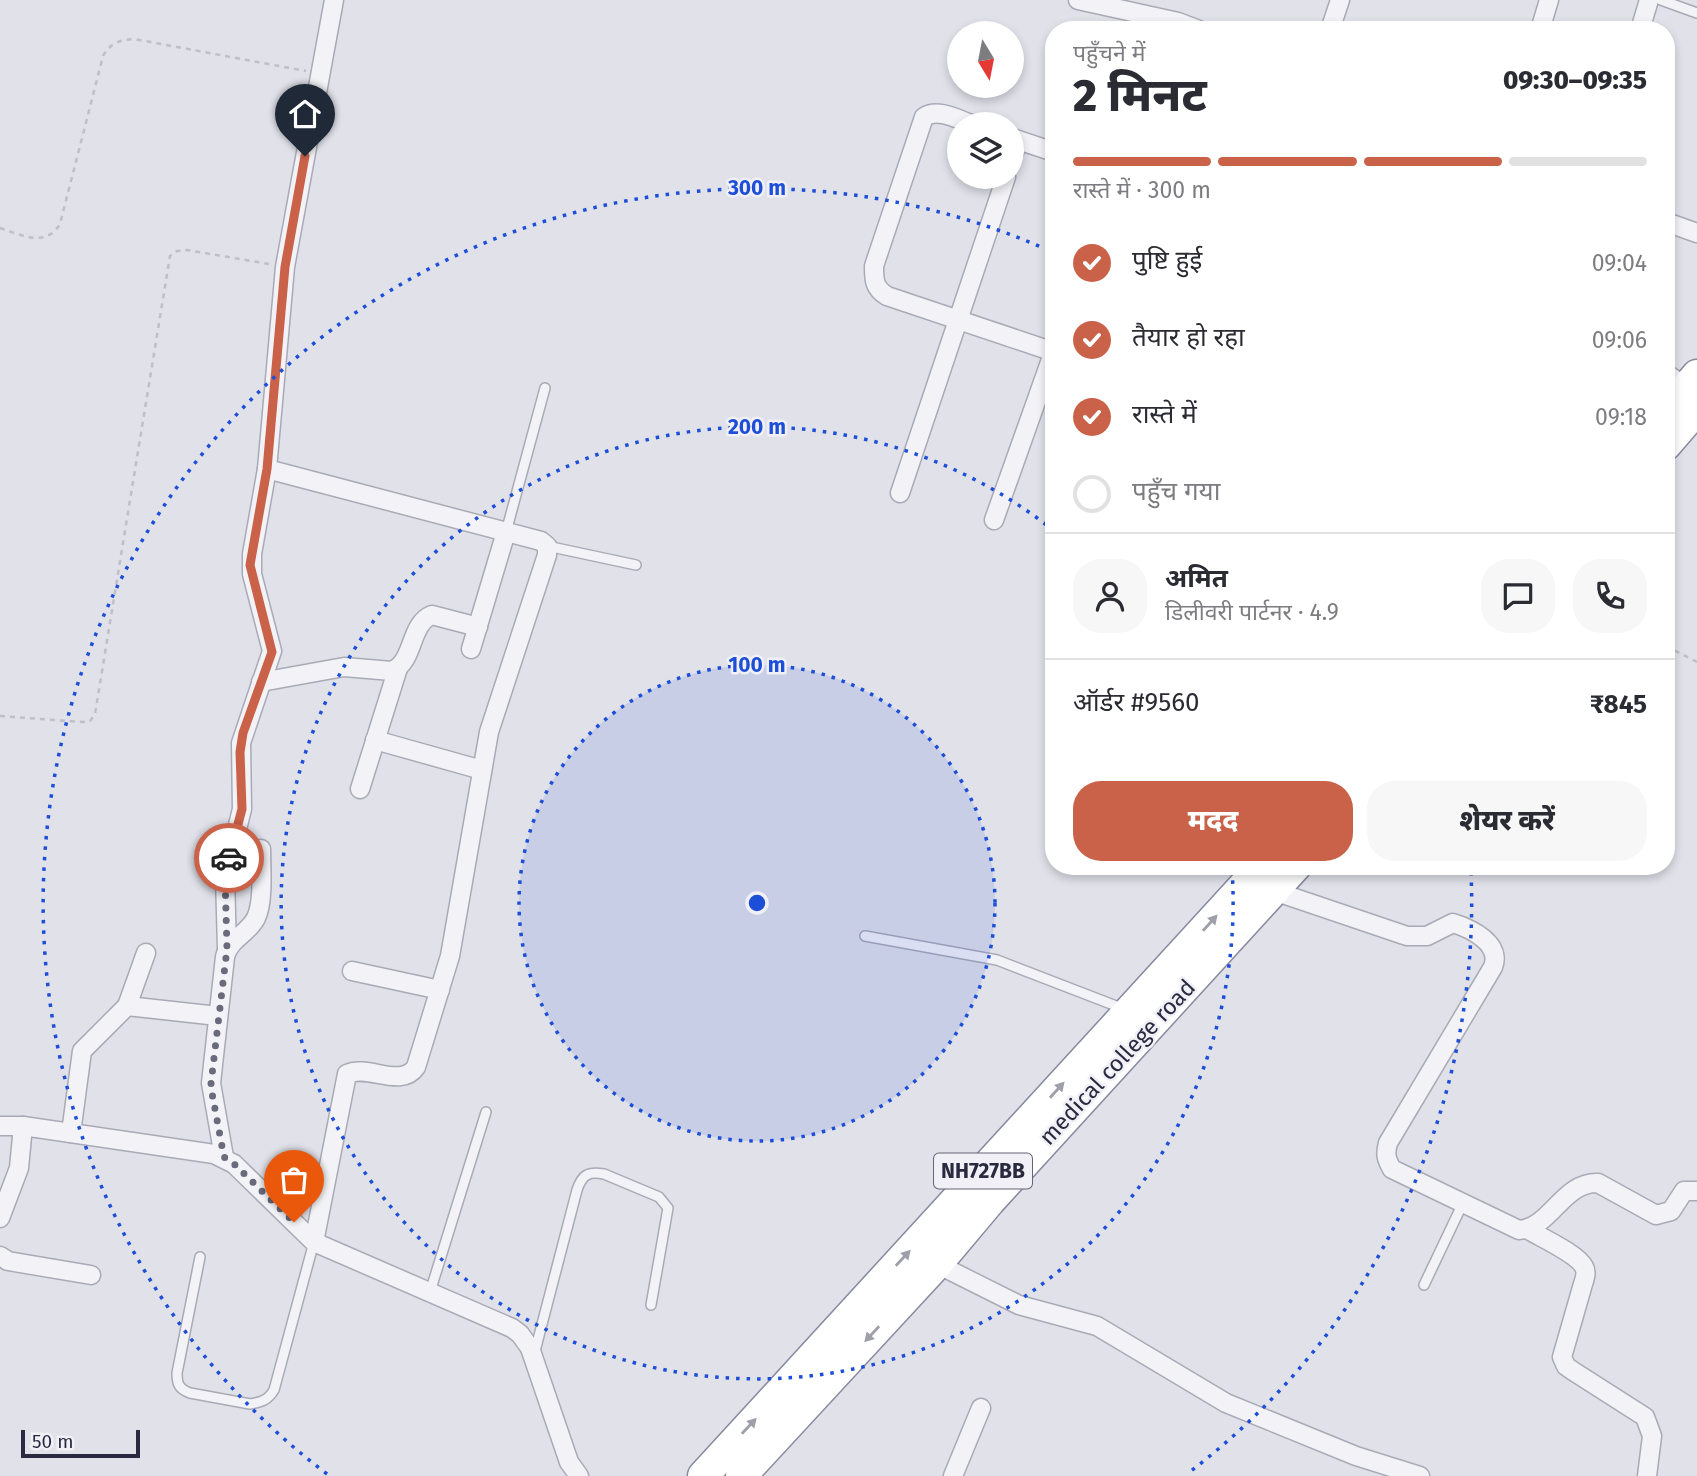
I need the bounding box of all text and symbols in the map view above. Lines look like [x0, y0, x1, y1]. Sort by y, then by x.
north arrow [947, 21, 1024, 98]
map controls [947, 21, 1024, 189]
text: पहुँचने में [1073, 39, 1146, 67]
text: 09:30–09:35 [1503, 65, 1647, 96]
text: 2 मिनट [1073, 68, 1207, 123]
pin [275, 84, 335, 156]
icon: home [286, 95, 324, 133]
button: layers [947, 112, 1024, 189]
text: 300 m [727, 175, 786, 201]
text: रास्ते में · 300 m [1073, 176, 1211, 204]
icon: check [1073, 244, 1111, 282]
text: पुष्टि हुई [1132, 245, 1202, 276]
text: 09:04 [1592, 249, 1647, 277]
icon: check [1073, 321, 1111, 359]
text: तैयार हो रहा [1132, 322, 1245, 353]
text: 09:06 [1592, 326, 1647, 354]
icon: check [1073, 398, 1111, 436]
text: रास्ते में [1132, 399, 1197, 430]
text: 09:18 [1595, 403, 1647, 431]
text: 200 m [728, 414, 786, 440]
text: पहुँच गया [1132, 476, 1220, 507]
button: person [1073, 559, 1147, 633]
button: chat [1481, 559, 1555, 633]
button: phone [1573, 559, 1647, 633]
text: अमित [1165, 563, 1228, 594]
text: डिलीवरी पार्टनर · 4.9 [1165, 598, 1339, 626]
text: 100 m [728, 652, 786, 678]
text: ऑर्डर #9560 [1073, 687, 1200, 718]
text: ₹845 [1590, 689, 1647, 720]
button: मदद [1073, 781, 1353, 861]
button: शेयर करें [1367, 781, 1647, 861]
courier [194, 823, 264, 893]
icon: car [210, 839, 248, 877]
centre of rings [745, 891, 769, 915]
one-way arrow [1202, 915, 1218, 932]
street label: medical college road [1033, 973, 1201, 1151]
one-way arrow [1049, 1082, 1064, 1099]
pin [264, 1150, 324, 1222]
road number: NH727BB [934, 1154, 1032, 1188]
icon: bag [275, 1161, 313, 1199]
one-way arrow [895, 1249, 911, 1267]
one-way arrow [864, 1325, 880, 1342]
one-way arrow [741, 1418, 757, 1435]
scale bar [21, 1427, 140, 1459]
text: 50 m [32, 1430, 73, 1453]

